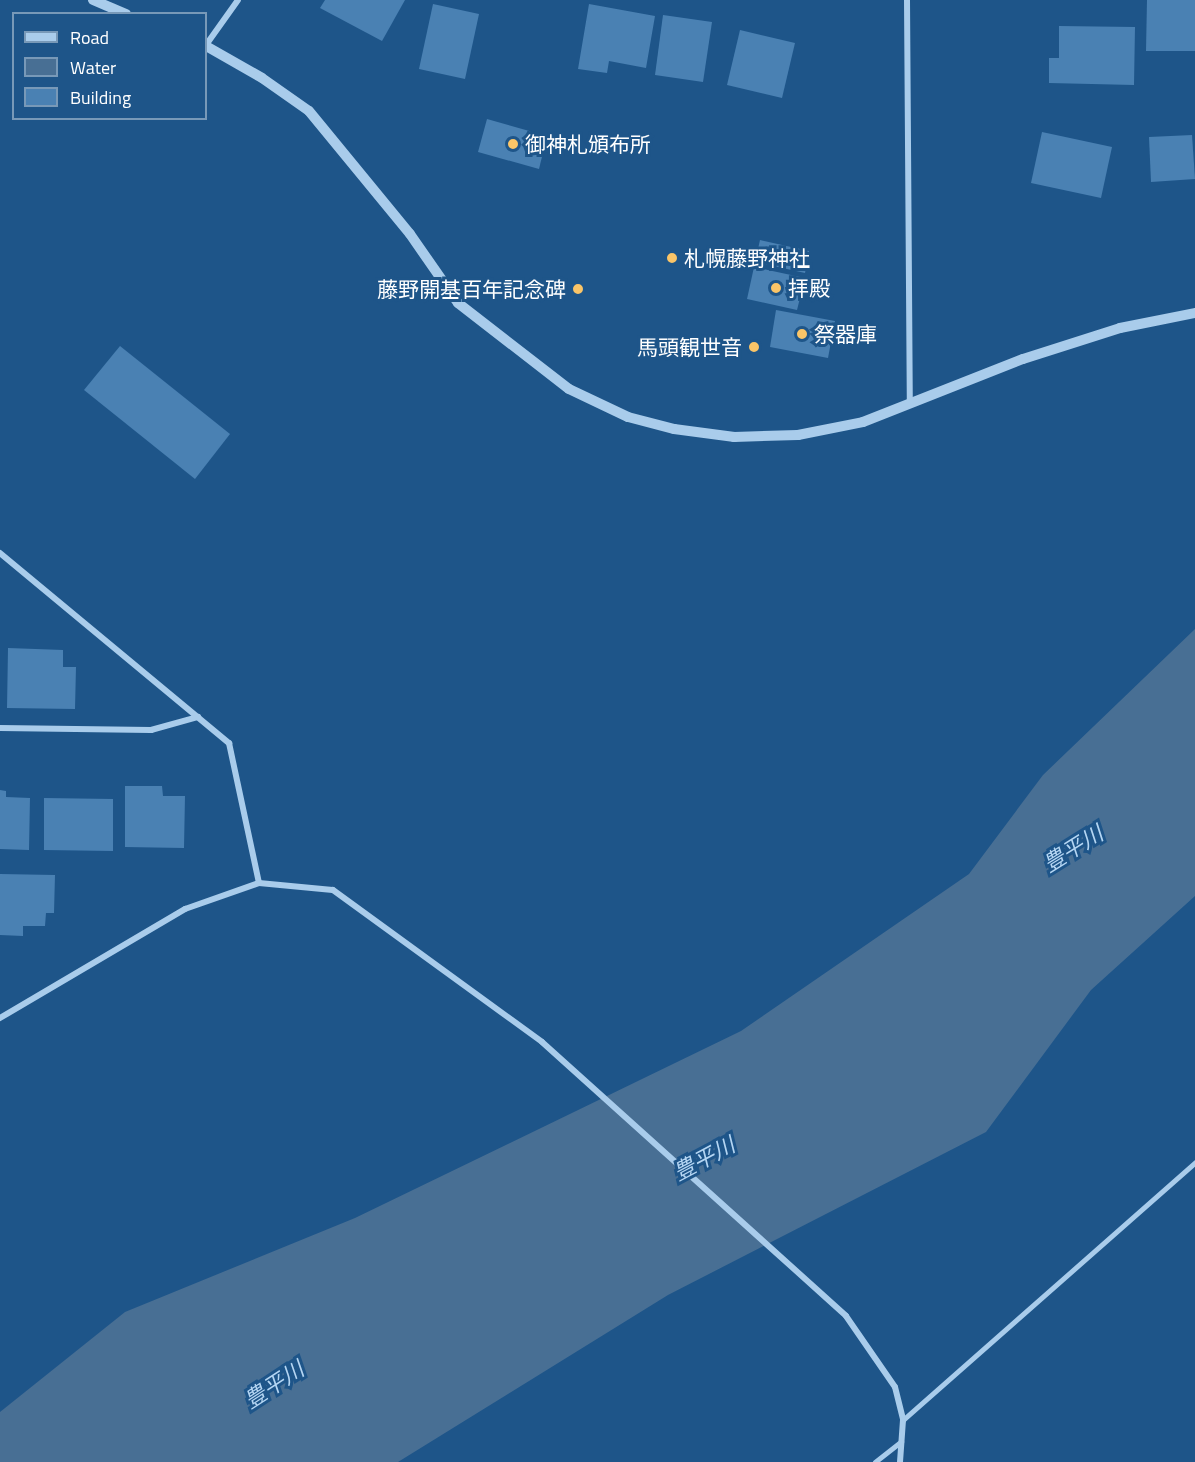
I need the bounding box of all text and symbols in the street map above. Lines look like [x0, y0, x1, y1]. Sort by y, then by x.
legend [12, 12, 207, 120]
text: Road [70, 24, 109, 51]
text: Water [70, 54, 116, 81]
text: Building [70, 84, 131, 111]
place label: 御神札頒布所 [525, 131, 651, 157]
marker: 御神札頒布所 [506, 137, 520, 151]
place label: 札幌藤野神社 [684, 245, 810, 271]
marker: 札幌藤野神社 [665, 251, 679, 265]
place label: 拝殿 [788, 275, 830, 301]
place label: 藤野開基百年記念碑 [377, 276, 566, 302]
marker: 拝殿 [769, 281, 783, 295]
marker: 藤野開基百年記念碑 [571, 282, 585, 296]
place label: 祭器庫 [814, 321, 877, 347]
marker: 祭器庫 [795, 327, 809, 341]
place label: 馬頭観世音 [637, 334, 742, 360]
marker: 馬頭観世音 [747, 340, 761, 354]
water label: 豊平川 [1038, 820, 1108, 878]
water label: 豊平川 [669, 1132, 739, 1186]
water label: 豊平川 [239, 1356, 309, 1414]

